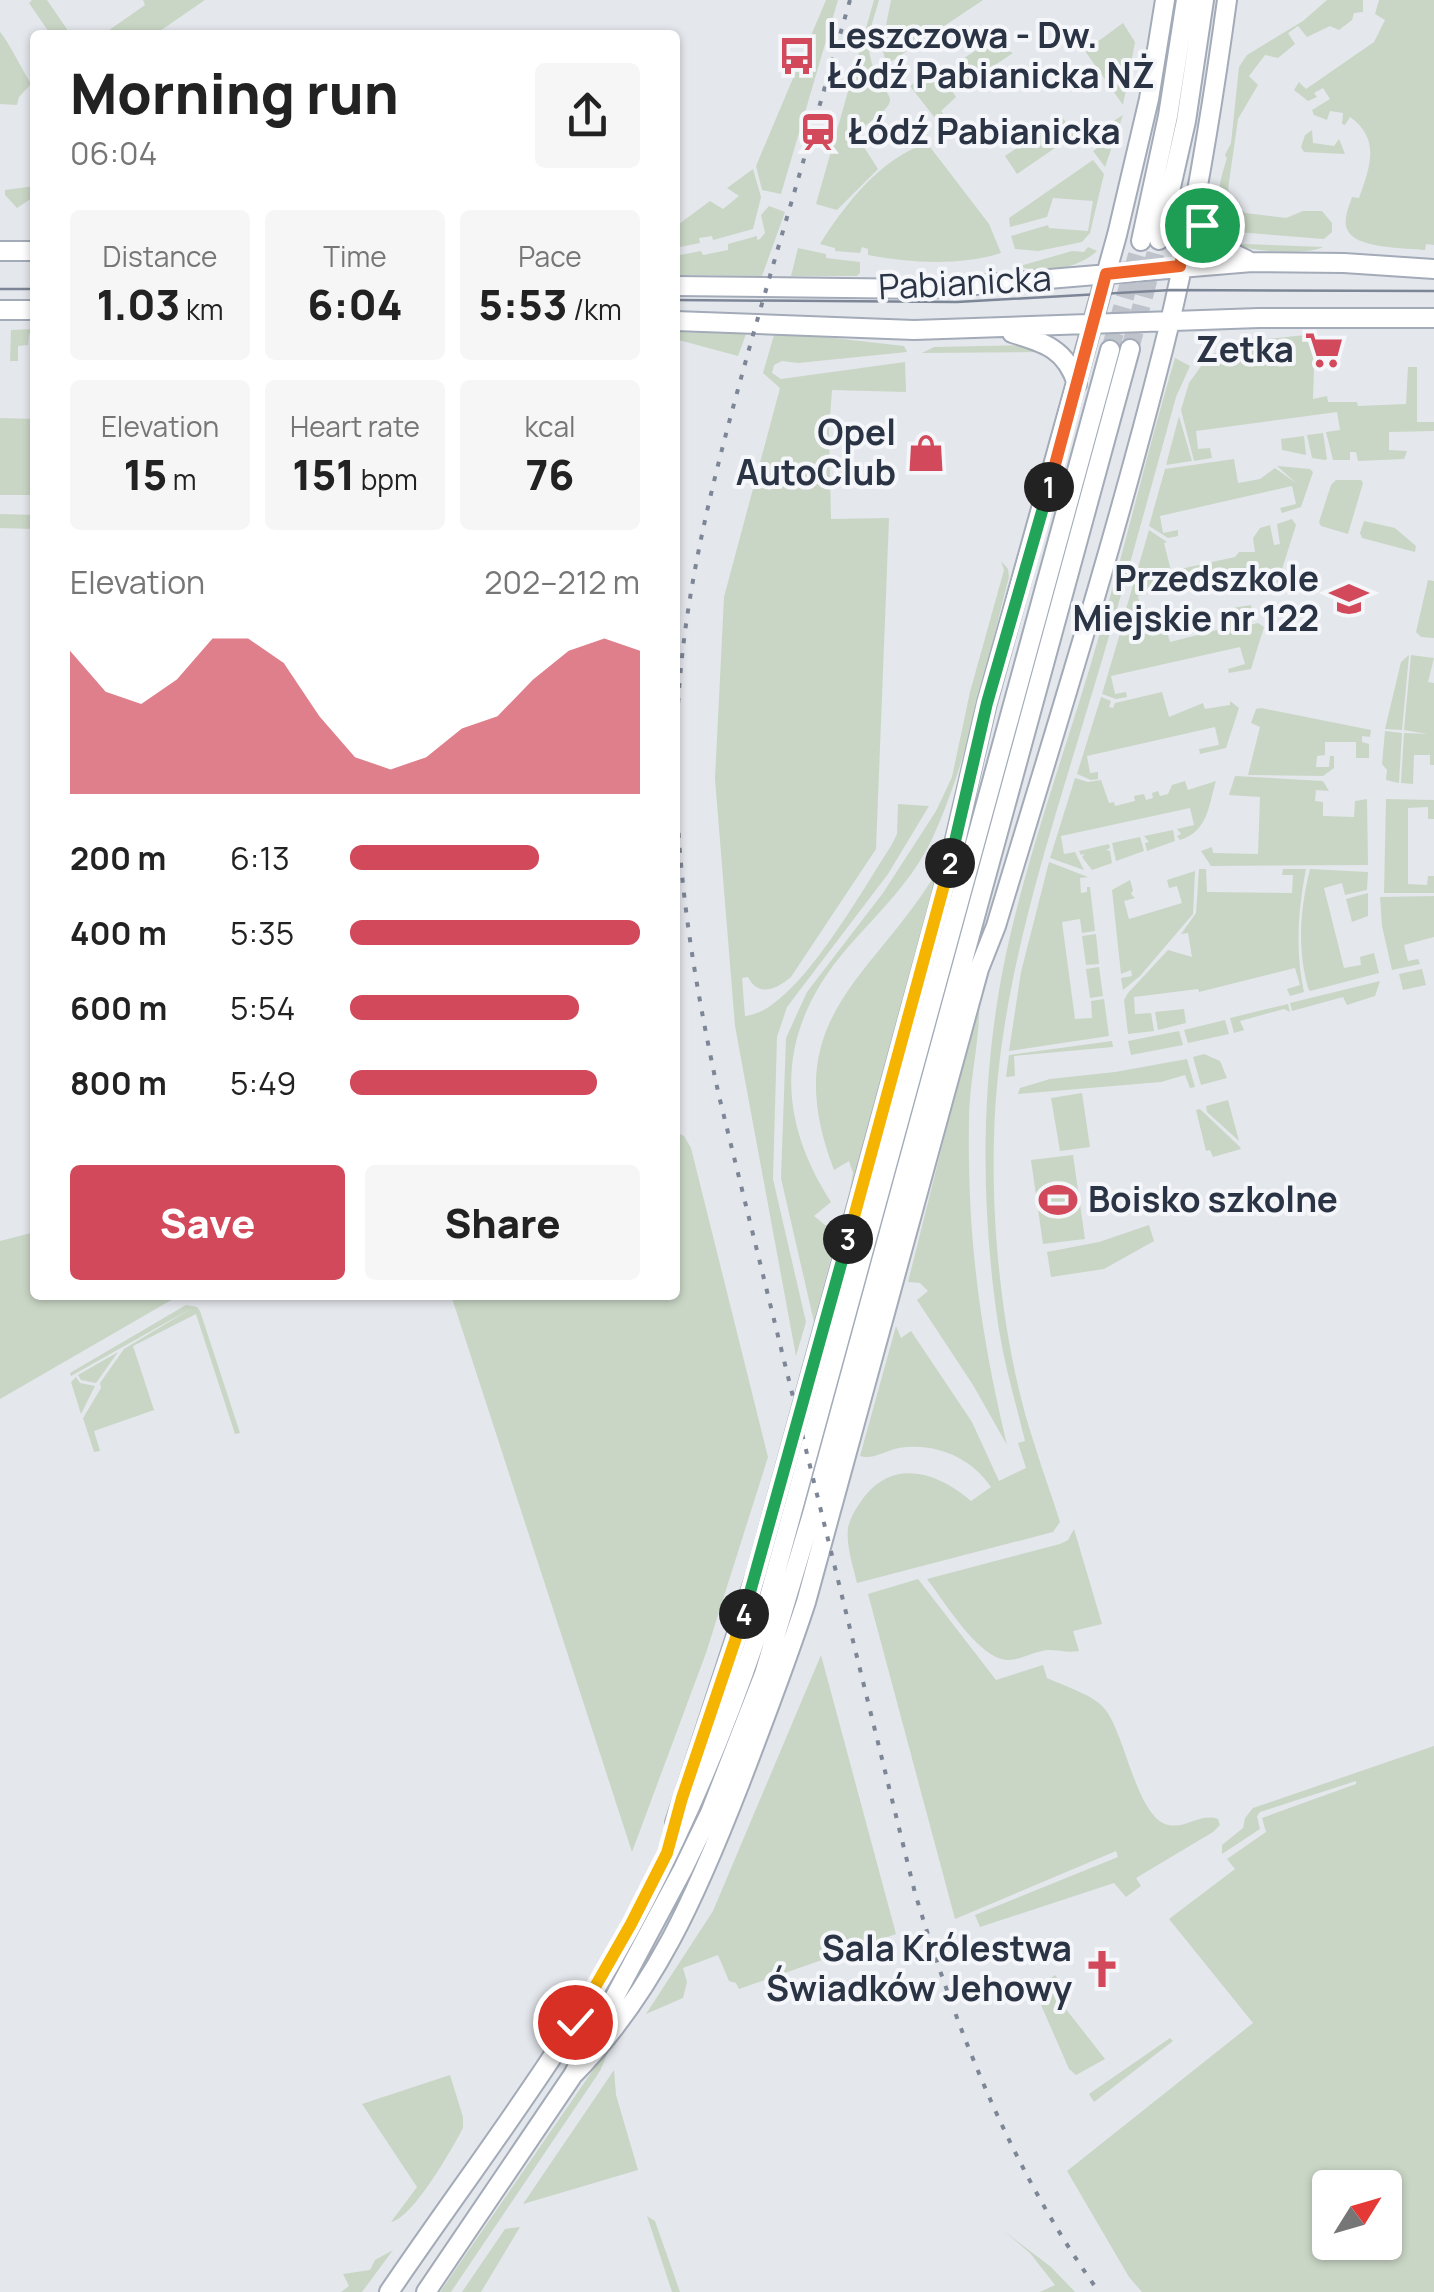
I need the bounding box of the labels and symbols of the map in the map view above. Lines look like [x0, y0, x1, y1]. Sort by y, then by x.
place label: Leszczowa - Dw. Łódź Pabianicka NŻ [827, 11, 1155, 99]
bus stop icon: Leszczowa - Dw. Łódź Pabianicka NŻ [776, 35, 818, 77]
place label: Łódź Pabianicka [848, 107, 1121, 155]
station icon: Łódź Pabianicka [797, 111, 839, 153]
pin [1160, 183, 1245, 268]
street label: Pabianicka [877, 254, 1053, 311]
place label: Zetka [1196, 325, 1294, 373]
supermarket icon: Zetka [1303, 329, 1345, 371]
place label: Opel AutoClub [736, 408, 896, 496]
shop icon: Opel AutoClub [905, 432, 947, 474]
pin: 1 [1024, 462, 1074, 512]
place label: Przedszkole Miejskie nr 122 [1073, 554, 1319, 642]
school or university icon: Przedszkole Miejskie nr 122 [1328, 578, 1370, 620]
pin: 2 [925, 838, 975, 888]
place label: Boisko szkolne [1088, 1175, 1338, 1223]
sports icon: Boisko szkolne [1037, 1179, 1079, 1221]
pin: 3 [823, 1214, 873, 1264]
pin: 4 [719, 1589, 769, 1639]
place label: Sala Królestwa Świadków Jehowy [766, 1924, 1072, 2012]
church icon: Sala Królestwa Świadków Jehowy [1081, 1948, 1123, 1990]
pin [533, 1980, 618, 2065]
north arrow [1312, 2170, 1402, 2260]

